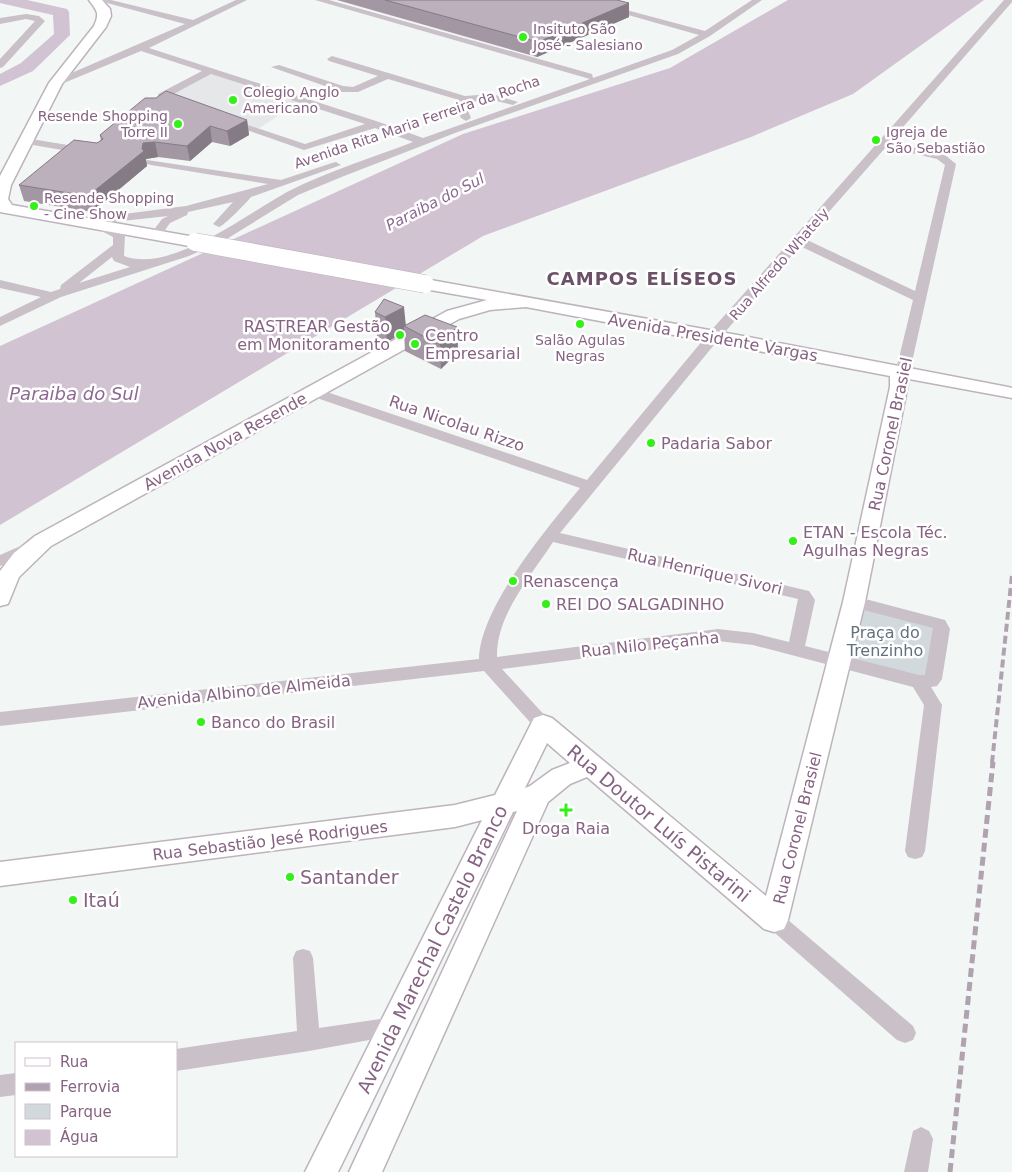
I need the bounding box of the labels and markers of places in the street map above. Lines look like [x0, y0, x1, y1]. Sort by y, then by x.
place label: Insituto São José - Salesiano [532, 21, 643, 53]
marker: Insituto São José - Salesiano [517, 31, 529, 43]
place label: Colegio Anglo Americano [243, 84, 339, 116]
marker: Colegio Anglo Americano [227, 94, 239, 106]
place label: Resende Shopping Torre II [38, 108, 168, 140]
marker: Resende Shopping Torre II [172, 118, 184, 130]
place label: Igreja de São Sebastião [886, 124, 985, 156]
marker: Igreja de São Sebastião [870, 134, 882, 146]
place label: Resende Shopping - Cine Show [44, 190, 174, 222]
marker: Resende Shopping - Cine Show [28, 200, 40, 212]
place label: RASTREAR Gestão em Monitoramento [237, 317, 390, 354]
marker: Salão Agulas Negras [574, 318, 586, 330]
place label: Centro Empresarial [425, 326, 520, 363]
marker: RASTREAR Gestão em Monitoramento [394, 329, 406, 341]
place label: Salão Agulas Negras [535, 332, 625, 364]
marker: Centro Empresarial [409, 338, 421, 350]
place label: Padaria Sabor [661, 434, 773, 453]
marker: Padaria Sabor [645, 437, 657, 449]
place label: ETAN - Escola Téc. Agulhas Negras [803, 523, 948, 560]
marker: ETAN - Escola Téc. Agulhas Negras [787, 535, 799, 547]
place label: Renascença [523, 572, 619, 591]
marker: Renascença [507, 575, 519, 587]
place label: REI DO SALGADINHO [556, 595, 724, 614]
marker: REI DO SALGADINHO [540, 598, 552, 610]
place label: Banco do Brasil [211, 713, 335, 732]
marker: Banco do Brasil [195, 716, 207, 728]
marker: Droga Raia [560, 804, 572, 816]
place label: Droga Raia [522, 819, 610, 838]
place label: Santander [300, 866, 399, 888]
marker: Santander [284, 871, 296, 883]
place label: Itaú [83, 889, 120, 911]
marker: Itaú [67, 894, 79, 906]

